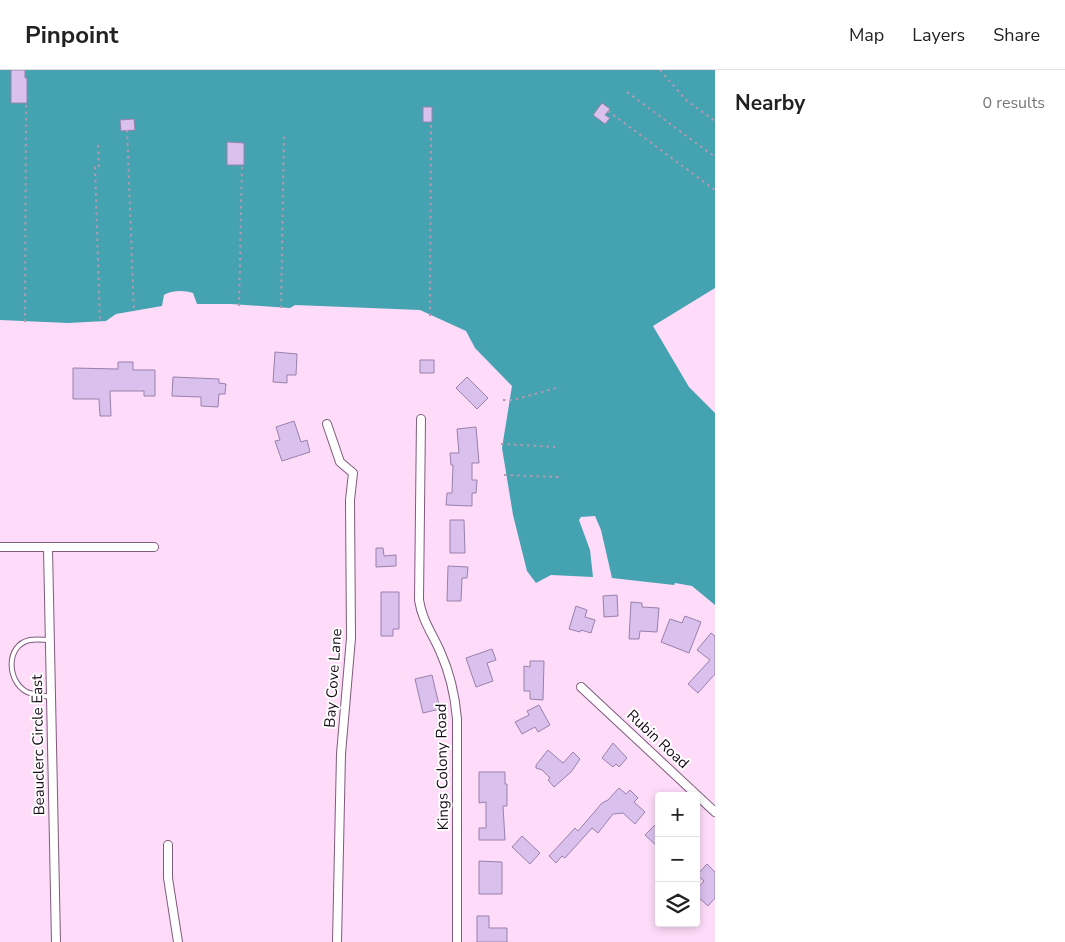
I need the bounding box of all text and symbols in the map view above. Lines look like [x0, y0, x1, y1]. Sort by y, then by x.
text: Pinpoint [25, 19, 118, 51]
text: Map [849, 23, 884, 47]
text: Layers [912, 23, 965, 47]
text: Share [993, 23, 1040, 47]
text: Nearby [735, 89, 805, 117]
text: 0 results [983, 92, 1045, 114]
street label: Bay Cove Lane [320, 628, 346, 728]
street label: Beauclerc Circle East [27, 674, 49, 816]
street label: Kings Colony Road [431, 703, 453, 831]
street label: Rubin Road [623, 705, 693, 773]
map controls [655, 792, 700, 927]
button: + [655, 792, 700, 837]
button: − [655, 837, 700, 882]
button: layers [655, 882, 700, 927]

